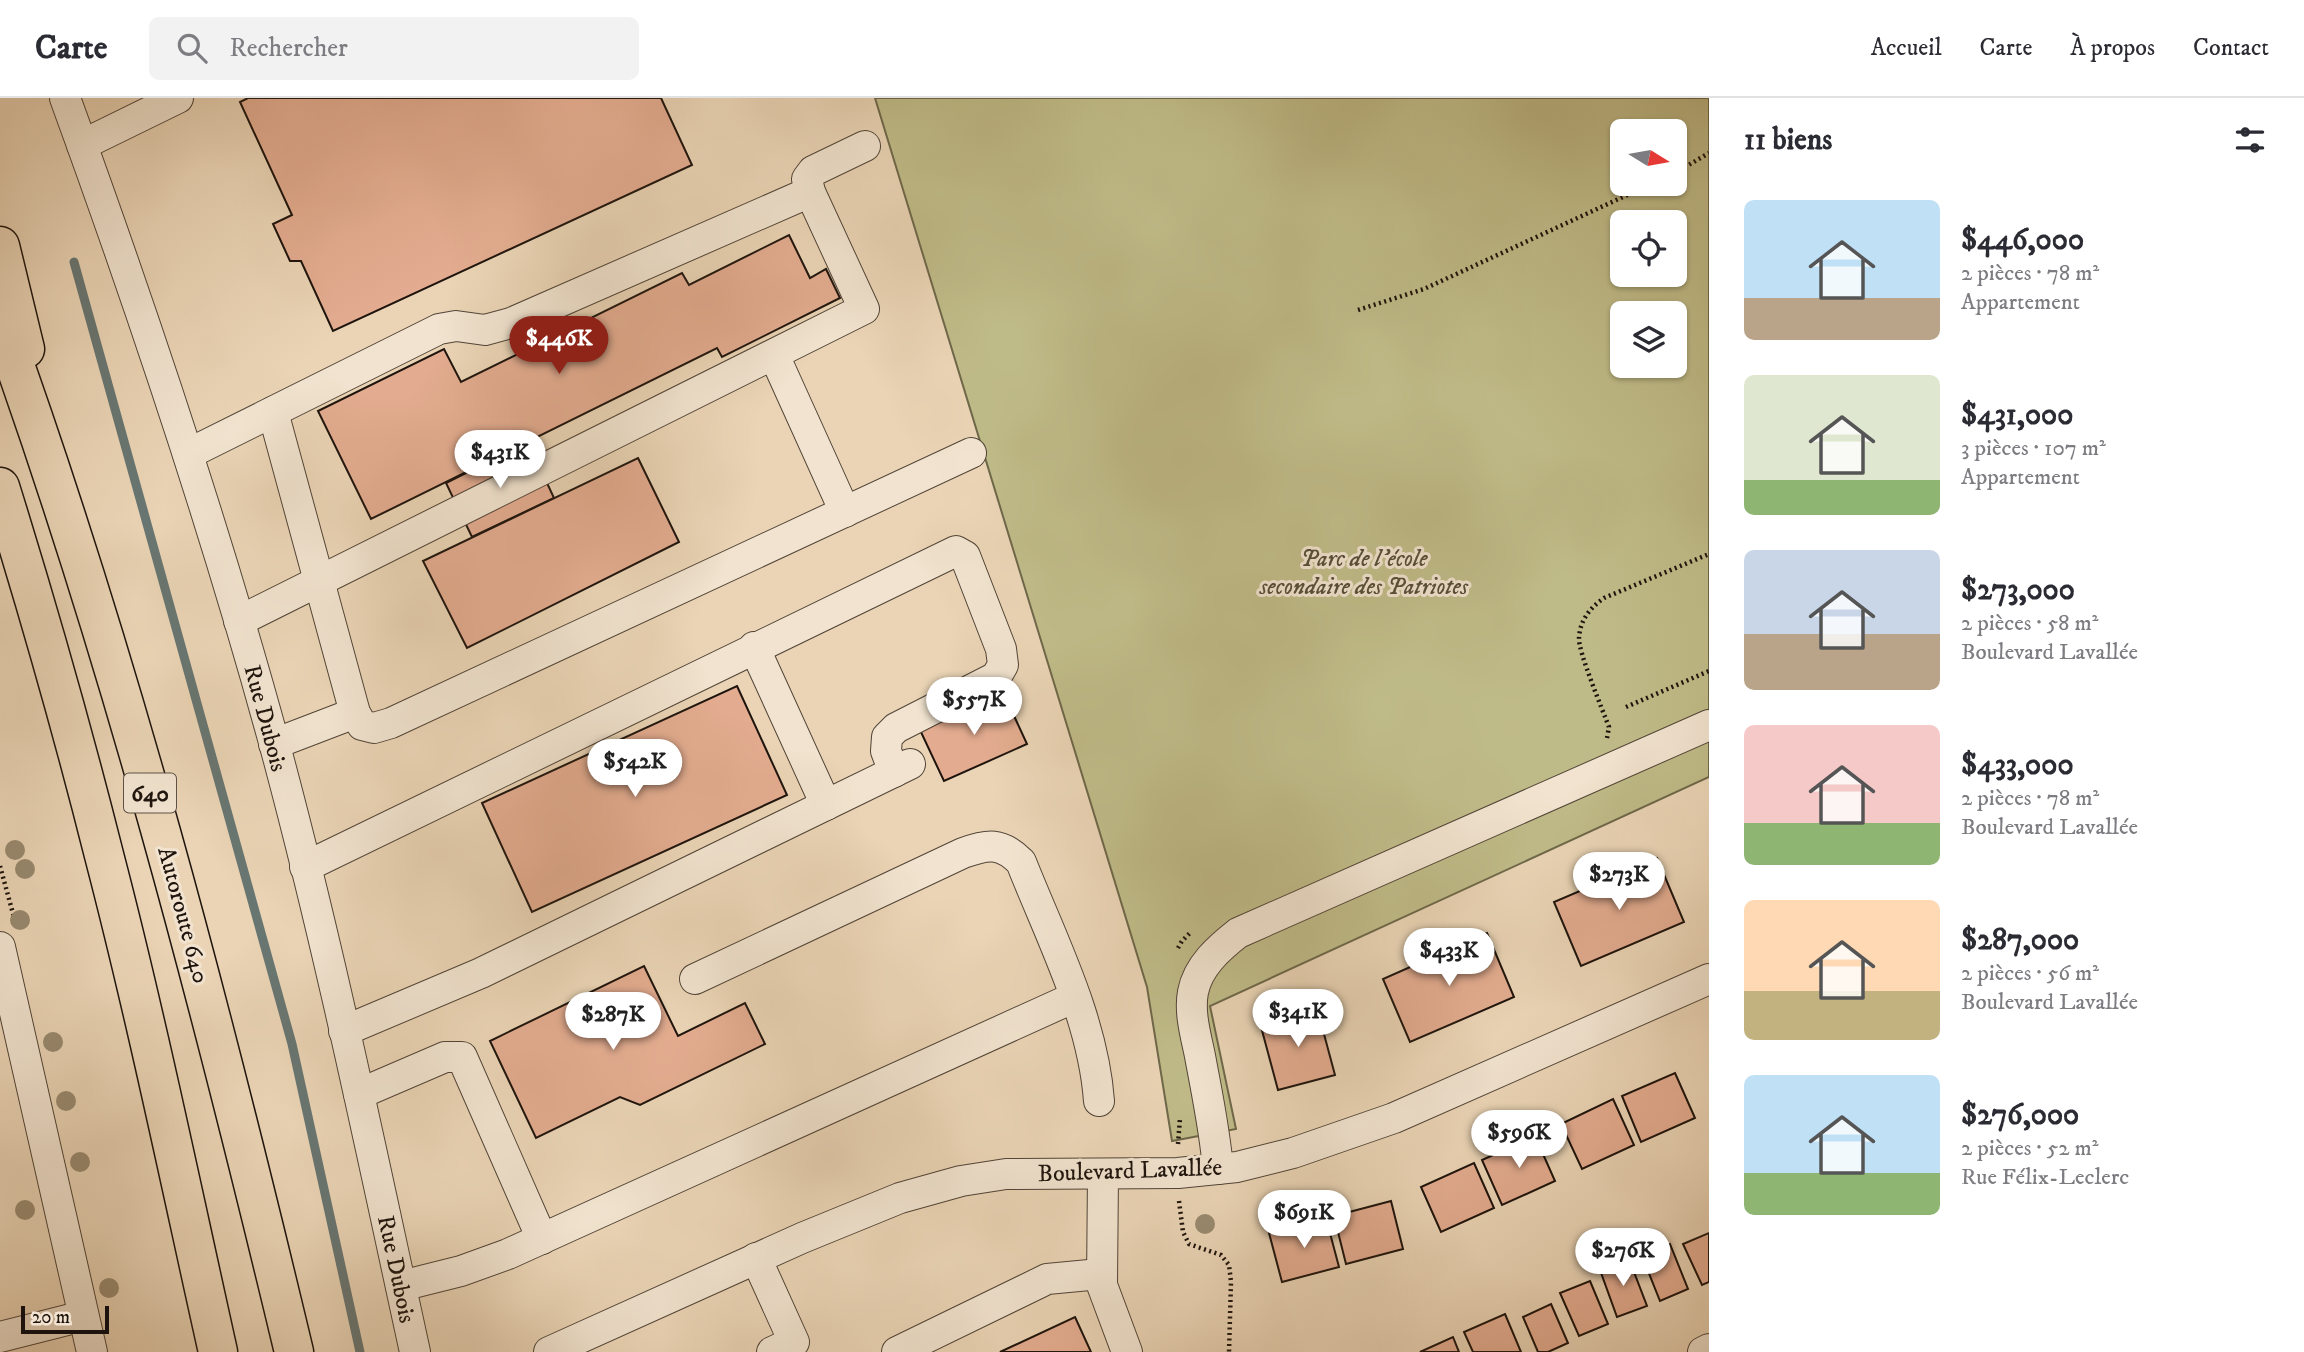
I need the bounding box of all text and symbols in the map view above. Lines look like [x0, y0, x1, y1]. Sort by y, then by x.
search box [149, 17, 639, 80]
text: Carte [35, 28, 107, 69]
icon: search [173, 29, 211, 67]
text: Rechercher [229, 32, 348, 65]
text: Accueil [1871, 33, 1942, 63]
text: Carte [1980, 33, 2032, 63]
text: À propos [2070, 33, 2155, 63]
text: Contact [2193, 33, 2269, 63]
north arrow [1610, 119, 1687, 196]
map controls [1610, 119, 1687, 378]
icon: filters [2231, 121, 2269, 159]
text: 11 biens [1744, 122, 1832, 159]
button: locate [1610, 210, 1687, 287]
text: $446,000 [1961, 222, 2084, 259]
icon: home [1800, 228, 1884, 312]
text: 2 pièces · 78 m² [1961, 259, 2099, 288]
text: Appartement [1961, 288, 2080, 317]
button: layers [1610, 301, 1687, 378]
pin: $446K [510, 316, 608, 376]
text: $446K [525, 324, 593, 353]
text: $431,000 [1961, 397, 2073, 434]
icon: home [1800, 403, 1884, 487]
pin: $431K [451, 430, 549, 490]
text: 3 pièces · 107 m² [1961, 434, 2106, 463]
text: $431K [471, 438, 529, 467]
text: Appartement [1961, 463, 2080, 492]
park label: Parc de l'école secondaire des Patriotes [1259, 544, 1469, 602]
text: $273,000 [1961, 572, 2075, 609]
icon: home [1800, 578, 1884, 662]
text: 2 pièces · 58 m² [1961, 609, 2099, 638]
text: Boulevard Lavallée [1961, 638, 2138, 667]
street label: Rue Dubois [236, 662, 294, 775]
pin: $557K [925, 678, 1023, 737]
text: $557K [942, 685, 1006, 714]
pin: $542K [586, 740, 684, 799]
text: $542K [603, 747, 667, 776]
text: $433,000 [1961, 747, 2074, 784]
icon: home [1800, 753, 1884, 837]
road number: 640 [124, 774, 176, 813]
text: 2 pièces · 78 m² [1961, 784, 2099, 813]
text: Boulevard Lavallée [1961, 813, 2138, 842]
street label: Autoroute 640 [150, 844, 216, 987]
pin: $273K [1570, 852, 1668, 912]
text: $273K [1589, 860, 1649, 889]
text: $287,000 [1961, 922, 2079, 959]
pin: $433K [1400, 928, 1498, 988]
icon: home [1800, 928, 1884, 1012]
text: $433K [1419, 936, 1479, 965]
text: 2 pièces · 56 m² [1961, 959, 2099, 988]
text: Boulevard Lavallée [1961, 988, 2138, 1017]
pin: $341K [1249, 990, 1347, 1049]
pin: $287K [564, 992, 662, 1052]
text: $341K [1269, 997, 1327, 1026]
text: $287K [581, 1000, 645, 1029]
text: $276,000 [1961, 1097, 2079, 1134]
icon: home [1800, 1103, 1884, 1187]
pin: $596K [1470, 1110, 1568, 1170]
text: $596K [1487, 1118, 1551, 1147]
text: 2 pièces · 52 m² [1961, 1134, 2098, 1163]
street label: Boulevard Lavallée [1037, 1153, 1223, 1189]
text: Rue Félix-Leclerc [1961, 1163, 2129, 1192]
pin: $691K [1255, 1190, 1353, 1250]
text: $691K [1274, 1198, 1334, 1227]
street label: Rue Dubois [370, 1213, 422, 1326]
pin: $276K [1574, 1228, 1672, 1288]
text: $276K [1591, 1236, 1655, 1265]
scale bar [21, 1303, 108, 1335]
text: 20 m [32, 1306, 70, 1329]

